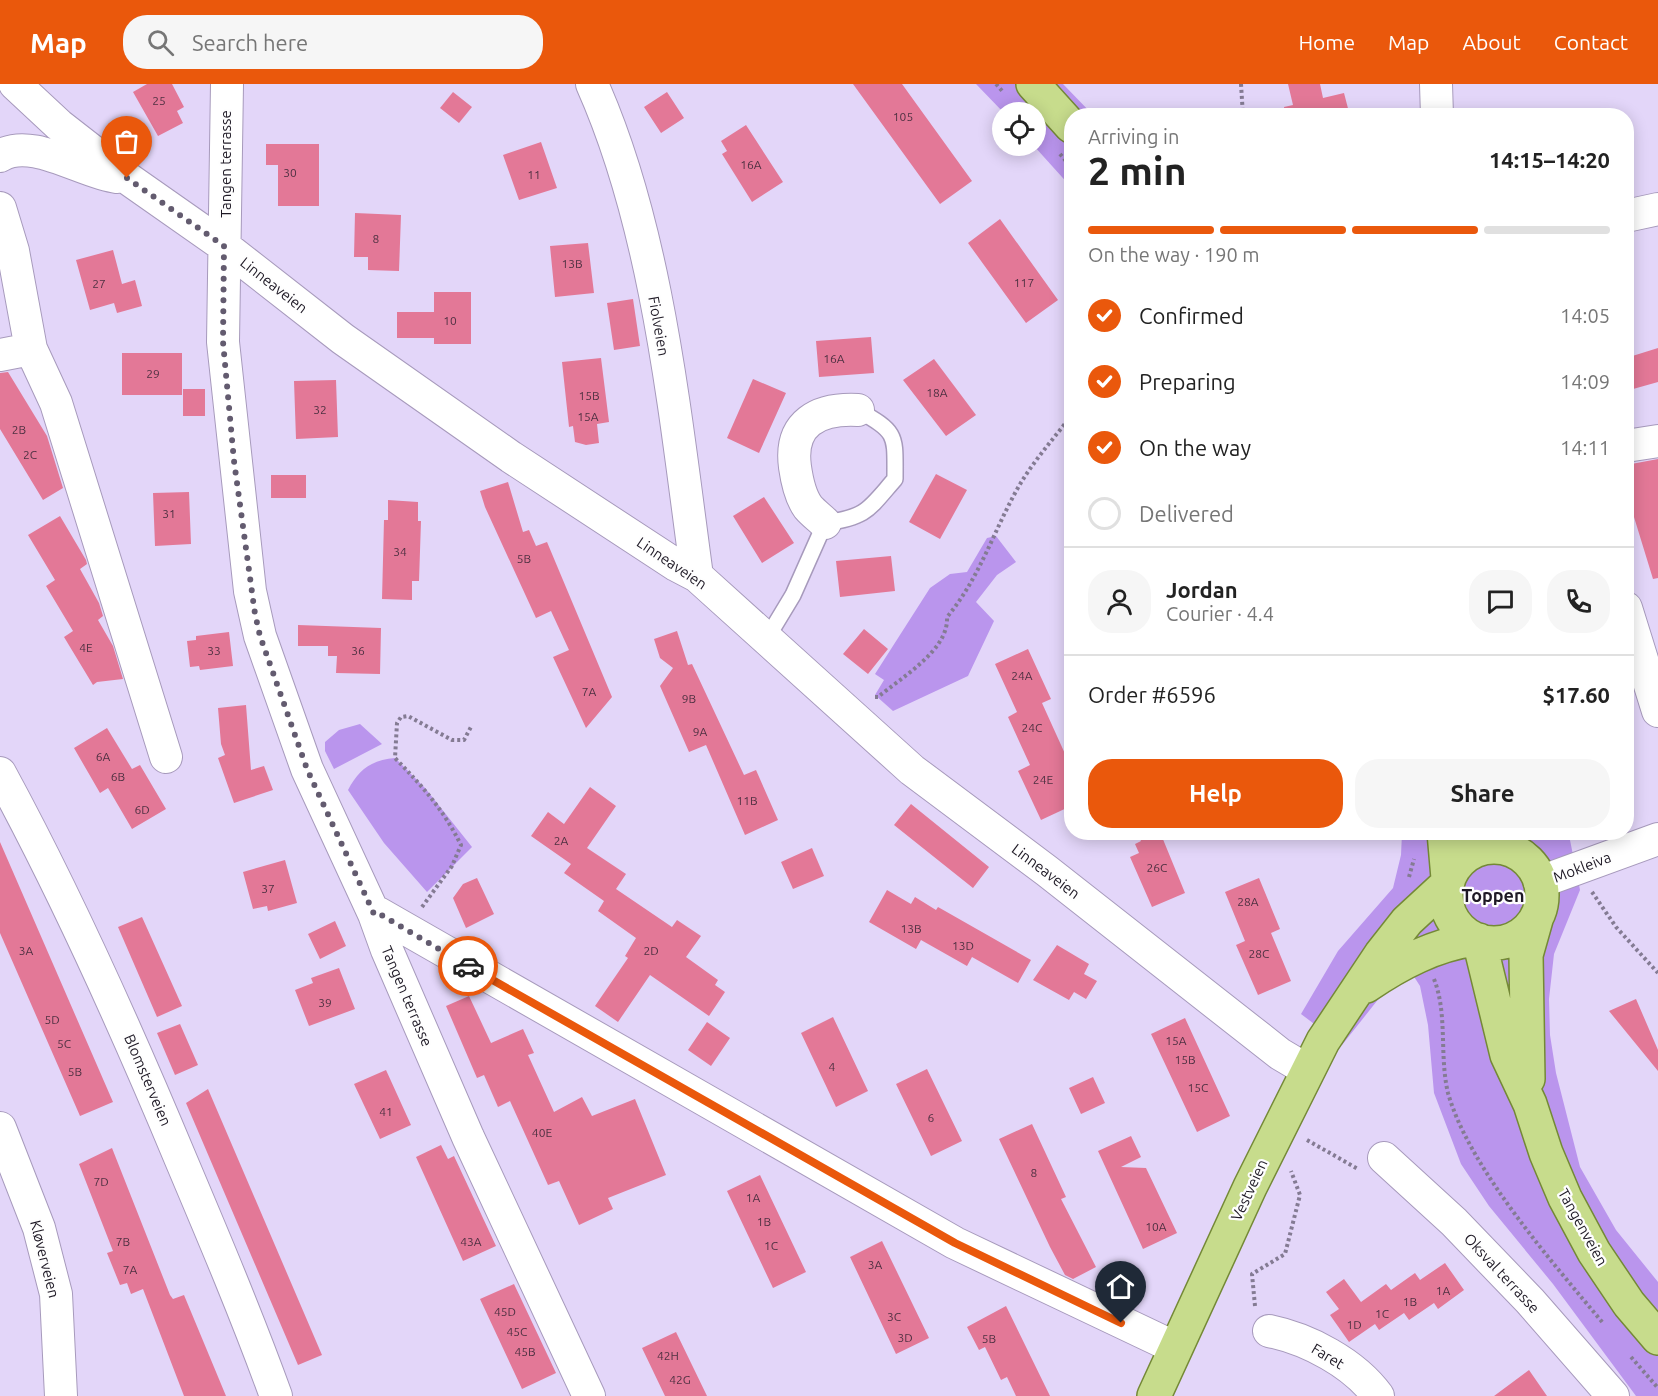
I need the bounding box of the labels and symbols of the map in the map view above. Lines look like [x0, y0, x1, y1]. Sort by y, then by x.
house number: 25 [152, 94, 166, 107]
street label: Tangen terrasse [217, 110, 234, 218]
house number: 105 [893, 110, 913, 123]
pin [101, 116, 152, 178]
house number: 16A [740, 158, 762, 171]
house number: 30 [283, 166, 297, 179]
house number: 11 [527, 168, 541, 181]
house number: 8 [373, 232, 380, 245]
street label: Linneaveien [237, 254, 311, 316]
house number: 13B [561, 257, 583, 270]
house number: 117 [1014, 276, 1034, 289]
house number: 27 [92, 277, 106, 290]
street label: Fiolveien [645, 295, 673, 357]
house number: 10 [443, 314, 457, 327]
house number: 16A [823, 352, 845, 365]
house number: 29 [146, 367, 160, 380]
house number: 18A [926, 386, 948, 399]
house number: 15B [578, 389, 600, 402]
house number: 32 [313, 403, 327, 416]
house number: 15A [577, 410, 599, 423]
house number: 2B [12, 423, 26, 436]
house number: 2C [23, 448, 38, 461]
house number: 31 [162, 507, 176, 520]
street label: Linneaveien [634, 533, 710, 593]
house number: 34 [393, 545, 407, 558]
house number: 5B [517, 552, 531, 565]
house number: 4E [79, 641, 93, 654]
house number: 33 [207, 644, 221, 657]
house number: 36 [351, 644, 365, 657]
house number: 24A [1011, 669, 1033, 682]
house number: 7A [582, 685, 596, 698]
house number: 9B [682, 692, 696, 705]
house number: 24C [1022, 721, 1043, 734]
house number: 9A [693, 725, 707, 738]
house number: 6A [96, 750, 110, 763]
house number: 6B [111, 770, 125, 783]
house number: 24E [1033, 773, 1053, 786]
house number: 11B [736, 794, 758, 807]
house number: 6D [134, 803, 150, 816]
house number: 2A [554, 834, 568, 847]
street label: Linneaveien [1009, 840, 1083, 902]
street label: Mokleiva [1551, 848, 1613, 886]
house number: 26C [1147, 861, 1168, 874]
house number: 37 [261, 882, 275, 895]
district label: Toppen [1462, 885, 1524, 905]
house number: 28A [1237, 895, 1259, 908]
house number: 13B [900, 922, 922, 935]
courier [438, 936, 498, 996]
house number: 13D [952, 939, 974, 952]
street label: Tangen terrasse [378, 943, 436, 1049]
house number: 3A [19, 944, 33, 957]
house number: 2D [643, 944, 659, 957]
house number: 28C [1249, 947, 1270, 960]
house number: 39 [318, 996, 332, 1009]
house number: 5D [44, 1013, 60, 1026]
street label: Blomsterveien [121, 1032, 175, 1128]
house number: 15A [1165, 1034, 1187, 1047]
house number: 5C [57, 1037, 72, 1050]
house number: 15B [1174, 1053, 1196, 1066]
house number: 4 [829, 1060, 836, 1073]
house number: 5B [68, 1065, 82, 1078]
house number: 15C [1188, 1081, 1209, 1094]
house number: 41 [379, 1105, 393, 1118]
house number: 6 [928, 1111, 935, 1124]
house number: 40E [532, 1126, 552, 1139]
street label: Vestveien [1227, 1157, 1271, 1223]
house number: 8 [1031, 1166, 1038, 1179]
house number: 7D [93, 1175, 109, 1188]
street label: Tangenveien [1555, 1185, 1611, 1269]
house number: 1A [746, 1191, 760, 1204]
house number: 1B [757, 1215, 771, 1228]
street label: Kløverveien [27, 1218, 63, 1300]
house number: 10A [1145, 1220, 1167, 1233]
street label: Oksval terrasse [1461, 1230, 1543, 1316]
house number: 7B [116, 1235, 130, 1248]
house number: 43A [460, 1235, 482, 1248]
house number: 1C [764, 1239, 779, 1252]
house number: 3A [868, 1258, 882, 1271]
pin [1095, 1261, 1146, 1323]
house number: 7A [123, 1263, 137, 1276]
house number: 1A [1436, 1284, 1450, 1297]
house number: 1B [1403, 1295, 1417, 1308]
house number: 45D [494, 1305, 516, 1318]
house number: 1C [1375, 1307, 1390, 1320]
house number: 3C [887, 1310, 902, 1323]
house number: 1D [1346, 1318, 1362, 1331]
house number: 45C [507, 1325, 528, 1338]
house number: 3D [897, 1331, 913, 1344]
house number: 5B [982, 1332, 996, 1345]
street label: Faret [1309, 1340, 1347, 1372]
house number: 45B [514, 1345, 536, 1358]
house number: 42H [657, 1349, 679, 1362]
house number: 42G [669, 1373, 691, 1386]

